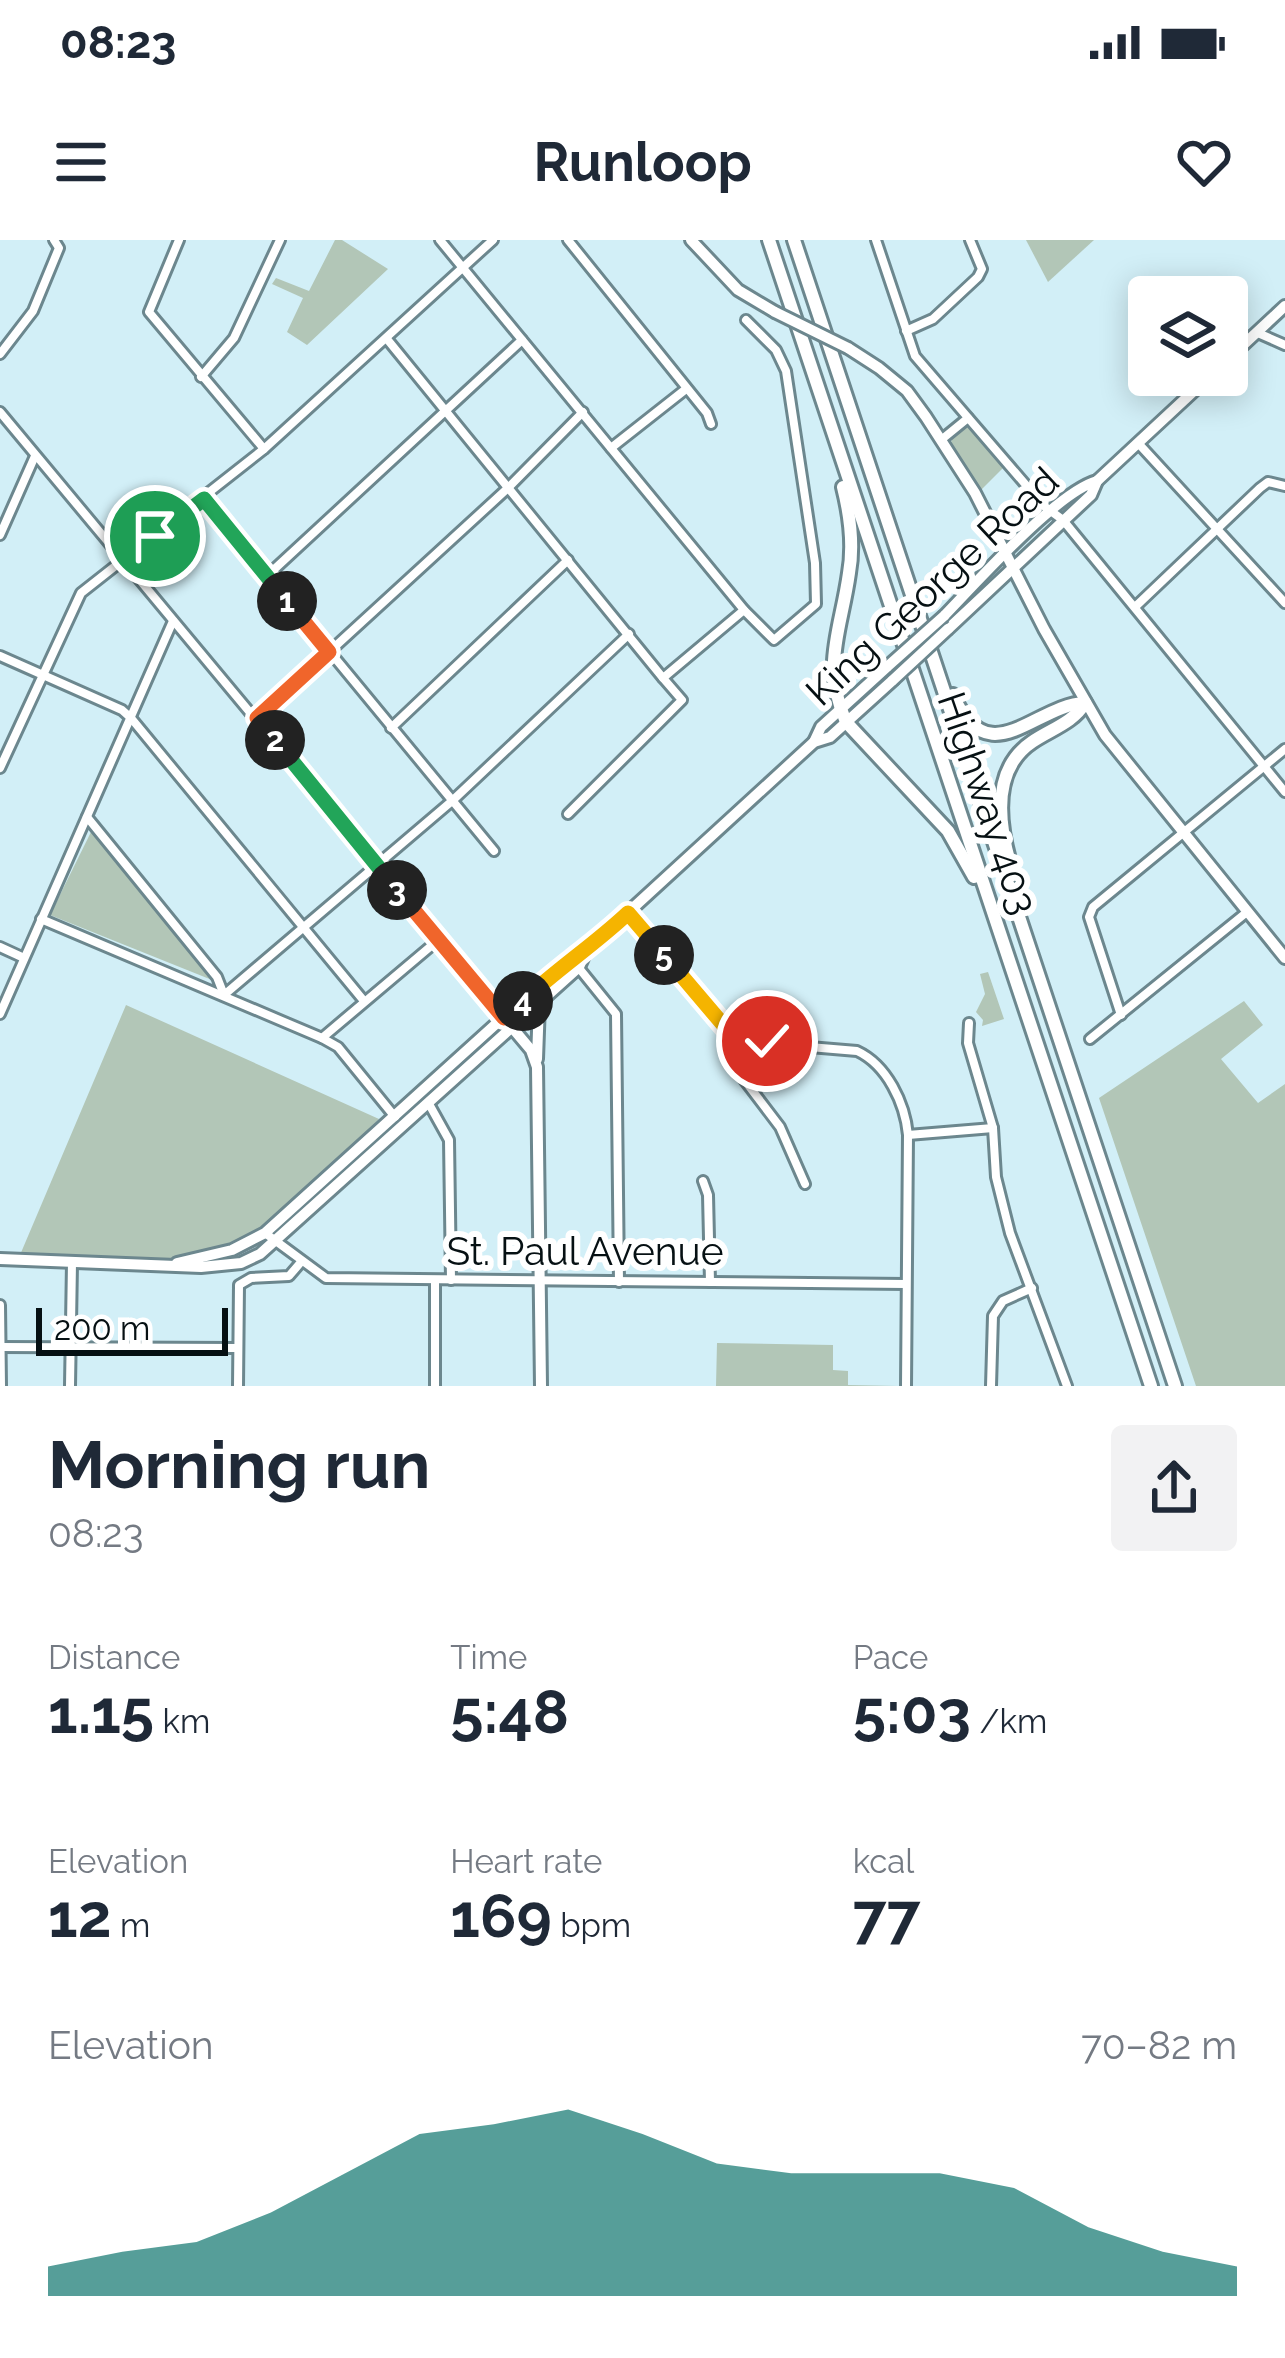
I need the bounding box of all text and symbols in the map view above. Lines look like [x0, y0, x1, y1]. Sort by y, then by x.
text: 08:23 [60, 16, 176, 69]
icon: menu [48, 129, 114, 195]
icon: heart [1171, 129, 1237, 195]
text: Runloop [533, 130, 752, 194]
map controls [1128, 276, 1248, 396]
button: layers [1128, 276, 1248, 396]
street label: King George Road [796, 457, 1068, 715]
pin [104, 485, 206, 587]
icon: arrive [122, 503, 188, 569]
pin: 1 [257, 571, 317, 631]
text: 1 [279, 581, 295, 620]
street label: Highway 403 [929, 686, 1047, 920]
pin: 2 [245, 710, 305, 770]
text: 2 [266, 720, 284, 759]
pin: 3 [367, 860, 427, 920]
text: 3 [388, 870, 406, 909]
pin: 5 [634, 925, 694, 985]
text: 5 [655, 935, 673, 974]
pin: 4 [493, 971, 553, 1031]
text: 4 [514, 981, 532, 1020]
pin [716, 990, 818, 1092]
icon: check [734, 1008, 800, 1074]
street label: St. Paul Avenue [446, 1228, 724, 1274]
scale bar [36, 1302, 228, 1355]
text: 200 m [54, 1309, 150, 1348]
button: share [1111, 1425, 1237, 1551]
text: Morning run [48, 1426, 430, 1503]
text: 08:23 [48, 1510, 143, 1556]
text: Distance [48, 1638, 180, 1677]
text: Time [450, 1638, 527, 1677]
text: Pace [853, 1638, 928, 1677]
text: 1.15 [48, 1677, 154, 1747]
text: 5:48 [450, 1677, 569, 1747]
text: 5:03 [853, 1677, 971, 1747]
text: km [154, 1702, 210, 1741]
text: /km [971, 1702, 1047, 1741]
text: Elevation [48, 1842, 188, 1881]
text: Heart rate [450, 1842, 602, 1881]
text: kcal [853, 1842, 914, 1881]
text: 12 [48, 1881, 111, 1951]
text: 169 [450, 1881, 552, 1951]
text: 77 [853, 1881, 920, 1951]
text: m [111, 1906, 150, 1945]
text: bpm [552, 1906, 631, 1945]
text: Elevation [48, 2022, 214, 2068]
text: 70–82 m [1081, 2022, 1237, 2068]

